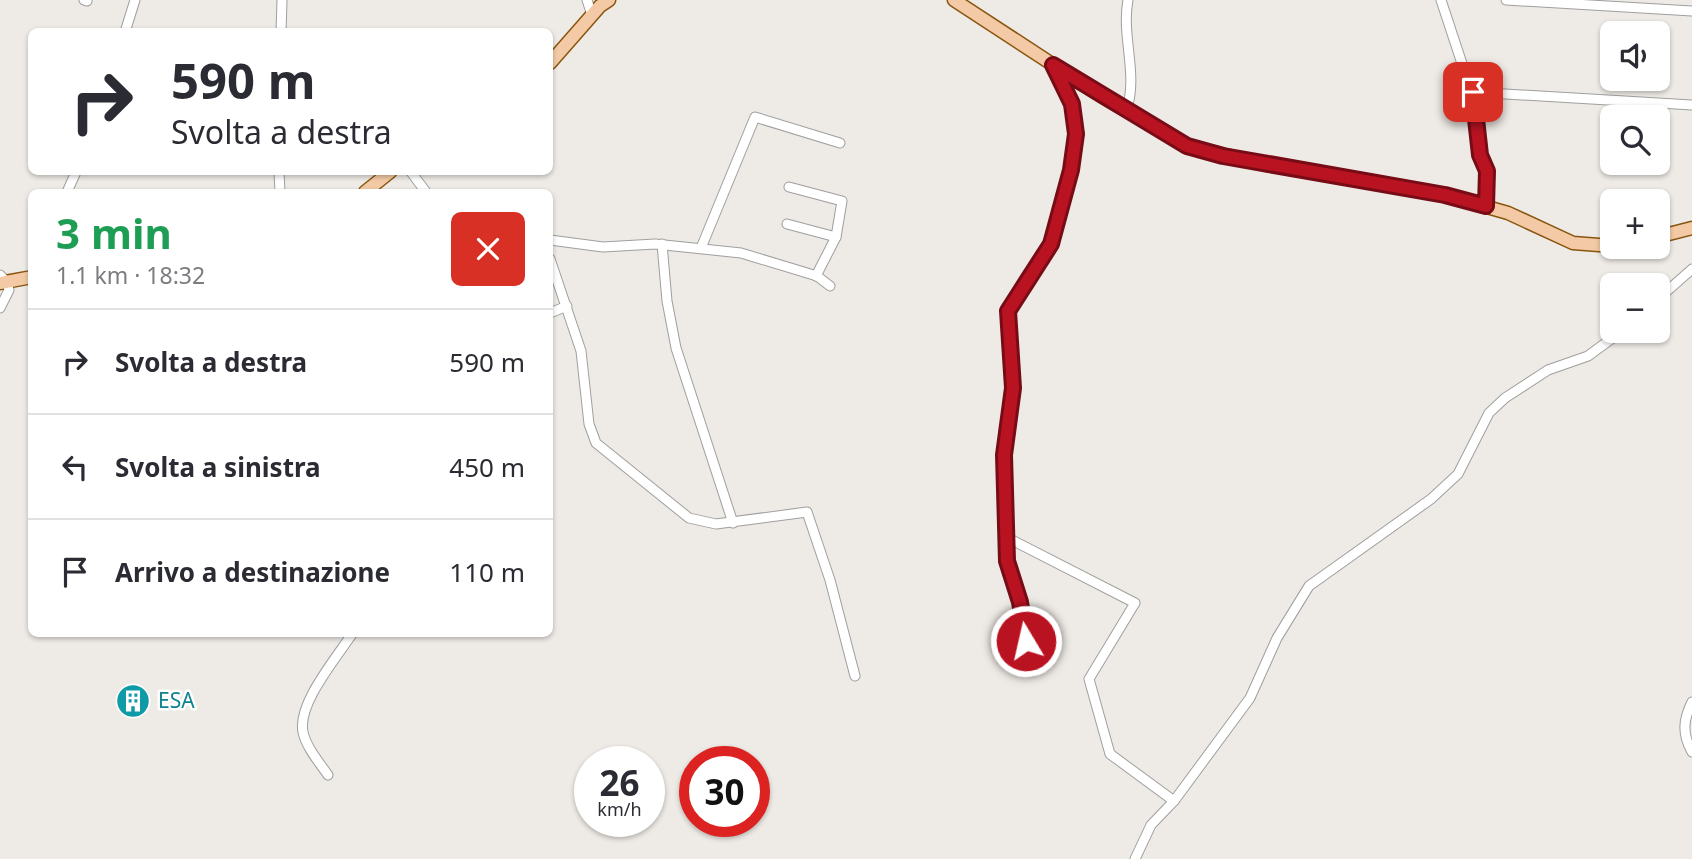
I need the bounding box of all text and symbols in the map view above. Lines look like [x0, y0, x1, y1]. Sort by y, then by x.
map controls [1600, 21, 1670, 343]
button: sound [1600, 21, 1670, 91]
text: 590 m [171, 47, 316, 113]
icon: right [56, 56, 147, 147]
pin [1443, 62, 1503, 122]
icon: arrive [1454, 73, 1492, 111]
button: search [1600, 105, 1670, 175]
text: Svolta a destra [171, 110, 392, 153]
button: + [1600, 189, 1670, 259]
text: 3 min [56, 204, 172, 261]
button: close [451, 212, 525, 286]
text: 1.1 km · 18:32 [56, 259, 205, 291]
button: − [1600, 273, 1670, 343]
icon: right [56, 343, 94, 381]
text: Svolta a destra [115, 344, 307, 380]
text: 590 m [449, 344, 525, 380]
icon: left [56, 448, 94, 486]
text: Svolta a sinistra [115, 449, 321, 485]
text: 450 m [449, 449, 525, 485]
icon: arrive [56, 553, 94, 591]
text: Arrivo a destinazione [115, 554, 390, 590]
text: 110 m [449, 554, 525, 590]
position arrow [989, 604, 1063, 678]
building icon: ESA [114, 682, 152, 720]
place label: ESA [158, 686, 195, 714]
speed limit sign: 30 [679, 746, 770, 837]
text: 26 [599, 759, 640, 806]
text: km/h [597, 797, 642, 821]

